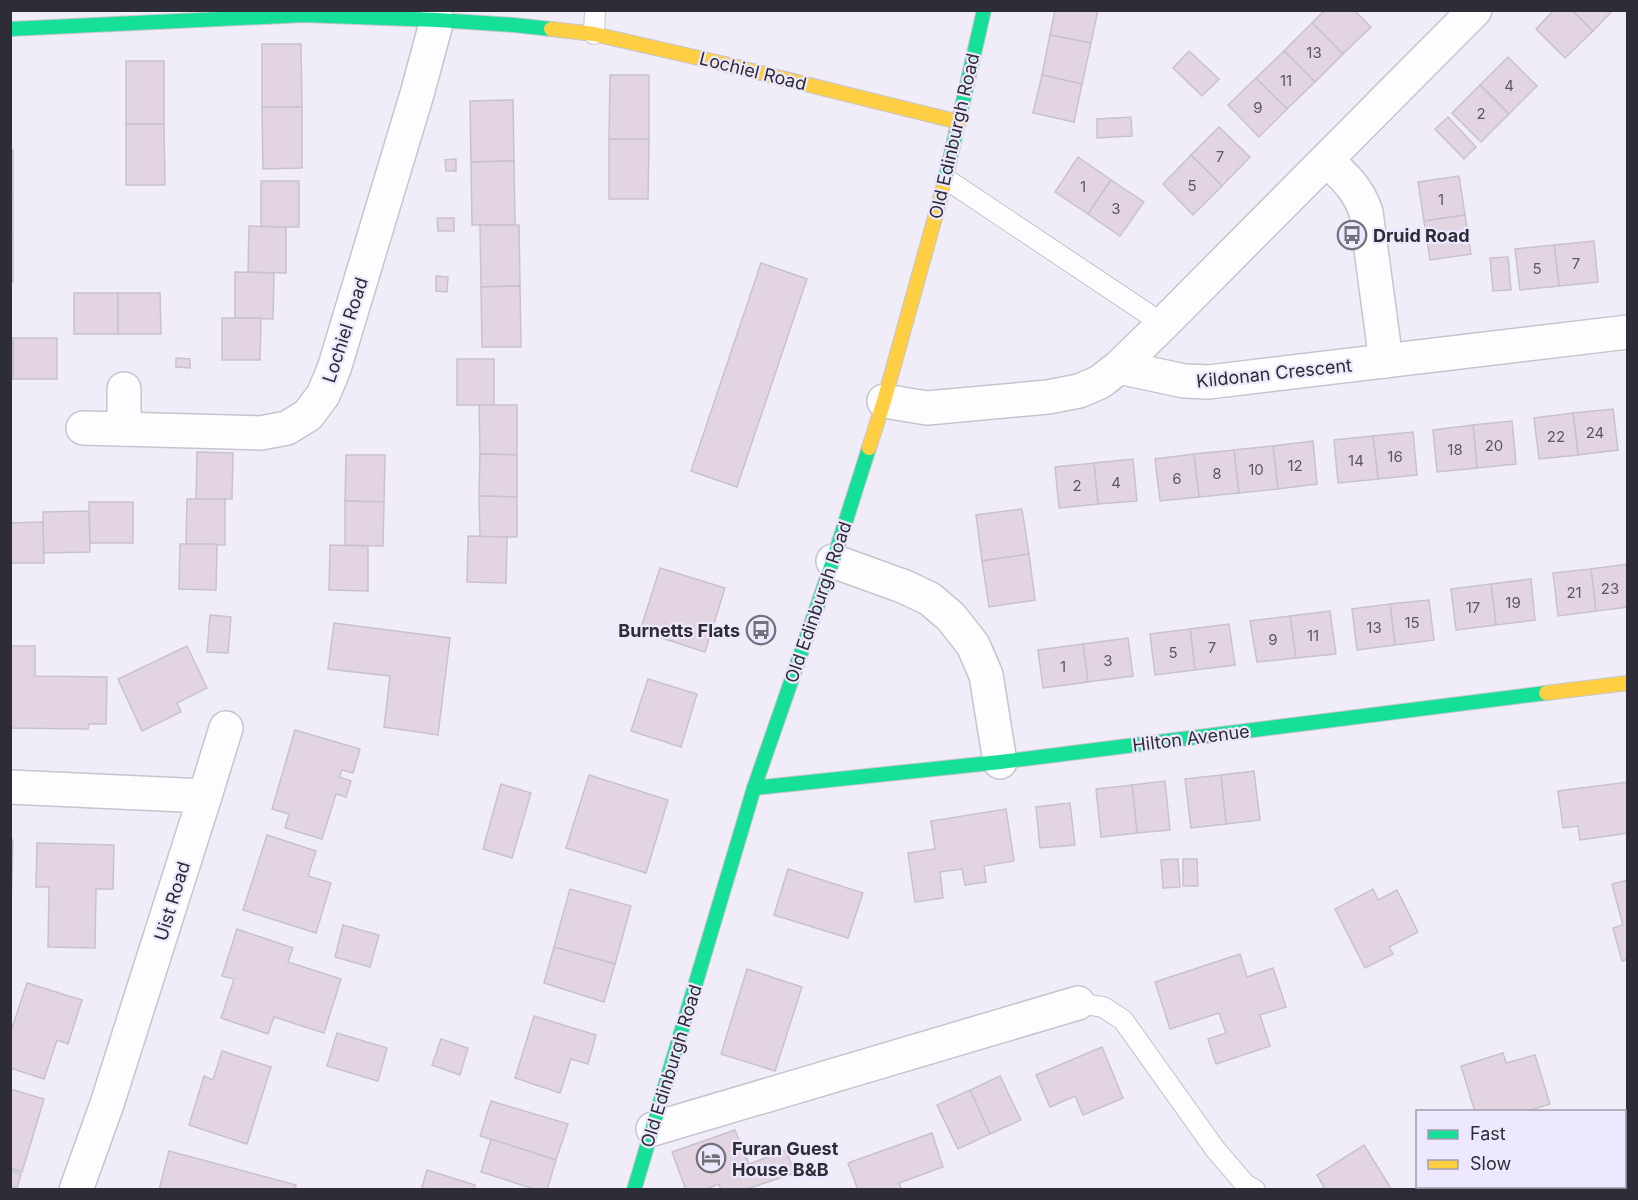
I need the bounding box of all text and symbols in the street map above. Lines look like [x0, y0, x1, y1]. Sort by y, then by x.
house number: 13 [1306, 43, 1322, 62]
street label: Lochiel Road [697, 48, 809, 94]
street label: Old Edinburgh Road [925, 51, 983, 221]
house number: 11 [1280, 71, 1292, 90]
house number: 4 [1504, 76, 1514, 95]
house number: 9 [1253, 98, 1263, 117]
house number: 2 [1476, 104, 1486, 123]
house number: 7 [1216, 147, 1224, 166]
house number: 5 [1187, 176, 1197, 195]
house number: 1 [1080, 177, 1086, 196]
house number: 1 [1438, 190, 1444, 209]
house number: 3 [1111, 199, 1121, 218]
bus stop icon: Druid Road [1336, 219, 1368, 251]
place label: Druid Road [1373, 225, 1470, 246]
house number: 7 [1572, 254, 1580, 273]
house number: 5 [1532, 259, 1542, 278]
street label: Lochiel Road [318, 275, 372, 385]
street label: Kildonan Crescent [1195, 354, 1353, 392]
house number: 24 [1586, 423, 1604, 442]
house number: 22 [1547, 427, 1565, 446]
house number: 20 [1485, 436, 1503, 455]
house number: 18 [1447, 440, 1463, 459]
house number: 16 [1387, 447, 1403, 466]
house number: 14 [1348, 451, 1364, 470]
house number: 12 [1287, 456, 1303, 475]
house number: 10 [1248, 460, 1264, 479]
house number: 8 [1212, 464, 1222, 483]
house number: 6 [1172, 469, 1182, 488]
house number: 4 [1111, 473, 1121, 492]
house number: 2 [1072, 476, 1082, 495]
street label: Old Edinburgh Road [781, 519, 855, 685]
house number: 23 [1601, 579, 1619, 598]
house number: 21 [1566, 583, 1582, 602]
house number: 19 [1505, 593, 1521, 612]
house number: 17 [1466, 598, 1480, 617]
house number: 15 [1404, 613, 1420, 632]
bus stop icon: Burnetts Flats [745, 614, 777, 646]
house number: 13 [1366, 618, 1382, 637]
place label: Burnetts Flats [618, 620, 740, 641]
house number: 11 [1307, 626, 1319, 645]
house number: 9 [1268, 630, 1278, 649]
house number: 7 [1208, 638, 1216, 657]
house number: 5 [1168, 643, 1178, 662]
house number: 3 [1103, 651, 1113, 670]
house number: 1 [1060, 657, 1066, 676]
street label: Hilton Avenue [1131, 720, 1251, 756]
street label: Uist Road [150, 859, 194, 943]
street label: Old Edinburgh Road [636, 982, 706, 1150]
legend [1416, 1110, 1626, 1188]
text: Fast [1470, 1123, 1506, 1144]
place label: Furan Guest House B&B [732, 1138, 839, 1180]
hotel icon: Furan Guest House B&B [695, 1142, 727, 1174]
text: Slow [1470, 1153, 1511, 1174]

